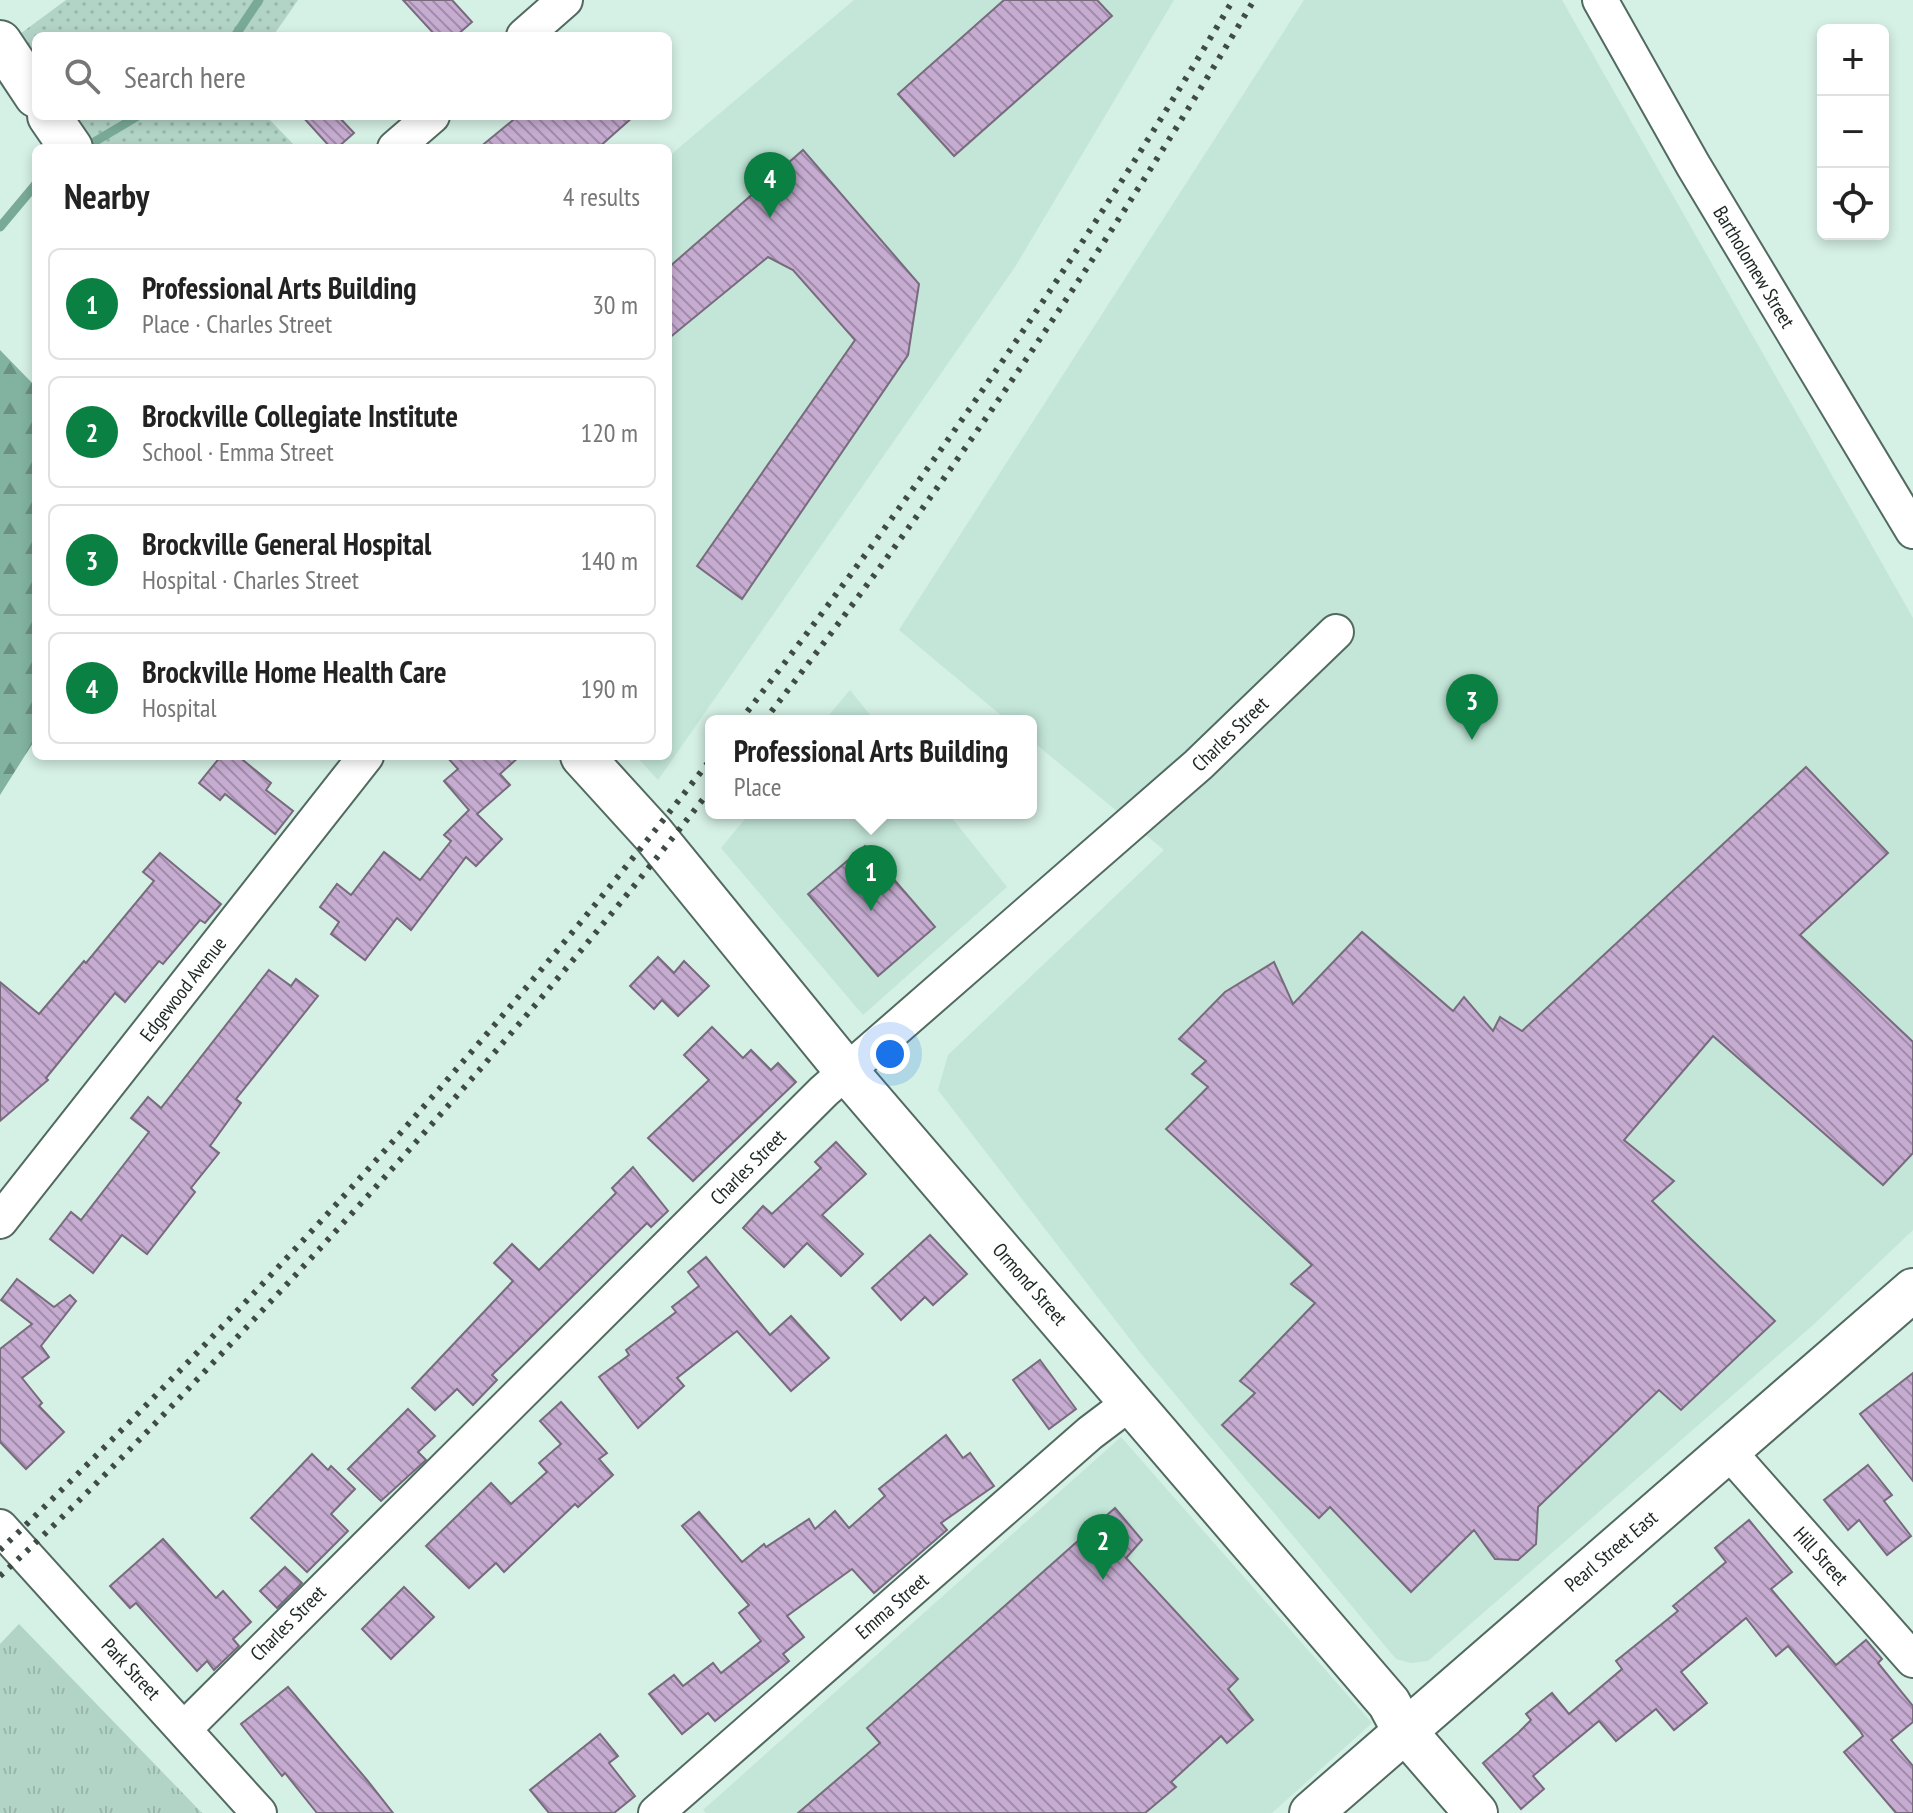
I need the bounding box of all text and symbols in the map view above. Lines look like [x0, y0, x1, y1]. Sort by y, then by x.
map controls [1817, 24, 1889, 240]
button: + [1817, 24, 1889, 96]
search box [32, 32, 672, 120]
icon: search [60, 54, 104, 98]
text: Search here [124, 57, 246, 96]
button: − [1817, 96, 1889, 168]
pin: 4 [744, 152, 796, 218]
button: locate [1817, 168, 1889, 240]
text: Nearby [64, 174, 149, 218]
text: 4 results [563, 180, 640, 213]
street label: Bartholomew Street [1707, 201, 1801, 333]
text: Professional Arts Building [142, 268, 417, 307]
text: 1 [86, 288, 98, 321]
text: 30 m [592, 288, 638, 321]
text: Place · Charles Street [142, 307, 332, 340]
text: Brockville Collegiate Institute [142, 396, 458, 435]
text: 2 [86, 416, 98, 449]
text: 120 m [580, 416, 638, 449]
text: School · Emma Street [142, 435, 334, 468]
text: Brockville General Hospital [142, 524, 431, 563]
text: 3 [86, 544, 98, 577]
text: 140 m [580, 544, 638, 577]
text: Hospital · Charles Street [142, 563, 359, 596]
text: Brockville Home Health Care [142, 652, 447, 691]
text: 4 [86, 672, 98, 705]
text: 190 m [580, 672, 638, 705]
pin: 3 [1446, 674, 1498, 740]
text: Hospital [142, 691, 217, 724]
street label: Charles Street [1186, 691, 1274, 777]
popup [705, 715, 1037, 819]
text: Professional Arts Building [734, 731, 1008, 770]
text: Place [734, 770, 781, 803]
pin: 1 [845, 845, 897, 911]
street label: Edgewood Avenue [134, 931, 232, 1047]
your location [870, 1034, 910, 1074]
street label: Charles Street [705, 1123, 792, 1210]
street label: Ormond Street [987, 1237, 1073, 1331]
street label: Pearl Street East [1559, 1504, 1663, 1597]
pin: 2 [1077, 1514, 1129, 1580]
street label: Hill Street [1788, 1521, 1854, 1591]
street label: Emma Street [850, 1567, 934, 1645]
street label: Charles Street [245, 1579, 332, 1666]
street label: Park Street [96, 1633, 166, 1706]

